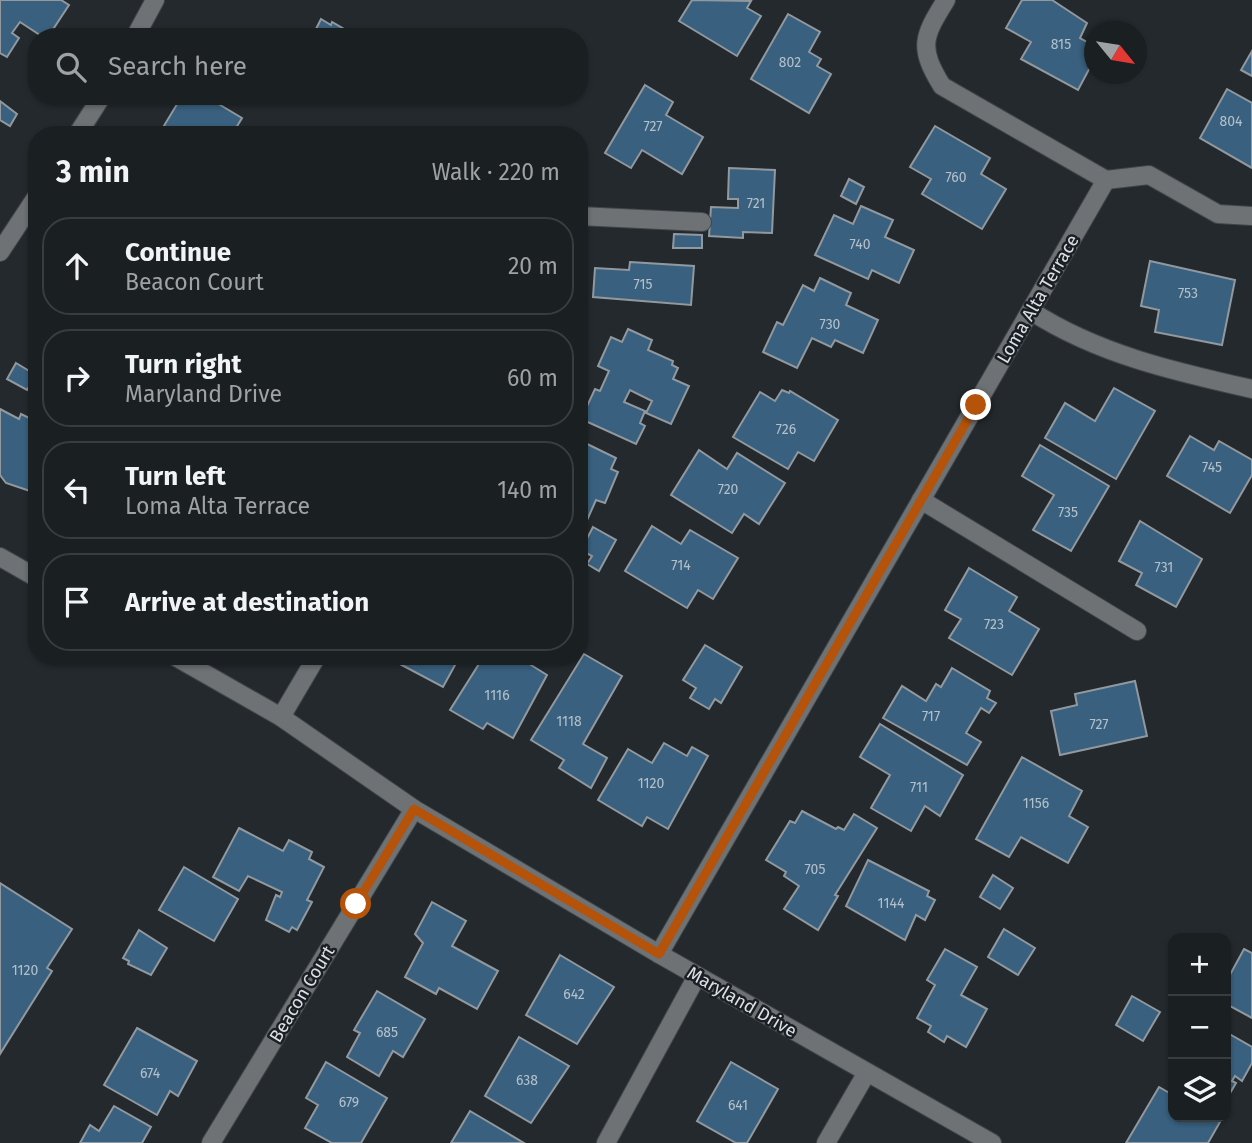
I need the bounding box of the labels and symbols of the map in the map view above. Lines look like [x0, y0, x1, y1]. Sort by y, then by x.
north arrow [1084, 21, 1147, 84]
house number: 815 [1051, 36, 1071, 53]
house number: 802 [779, 54, 801, 71]
house number: 804 [1220, 113, 1243, 130]
house number: 727 [643, 118, 663, 135]
house number: 760 [945, 169, 967, 186]
house number: 721 [747, 195, 765, 212]
street label: Loma Alta Terrace [992, 231, 1084, 367]
house number: 740 [850, 236, 871, 253]
house number: 715 [633, 276, 653, 293]
house number: 753 [1178, 285, 1198, 302]
house number: 730 [820, 316, 841, 333]
route end [960, 389, 991, 420]
house number: 726 [776, 421, 796, 438]
house number: 745 [1202, 459, 1222, 476]
house number: 720 [718, 481, 739, 498]
house number: 735 [1058, 504, 1078, 521]
house number: 714 [671, 557, 691, 574]
house number: 731 [1155, 559, 1173, 576]
house number: 723 [984, 616, 1004, 633]
house number: 1116 [484, 687, 510, 704]
house number: 717 [922, 708, 940, 725]
house number: 1118 [556, 713, 582, 730]
house number: 727 [1089, 716, 1109, 733]
house number: 1120 [638, 775, 665, 792]
house number: 711 [910, 779, 928, 796]
house number: 1156 [1023, 795, 1049, 812]
house number: 705 [805, 861, 825, 878]
route start [340, 888, 371, 919]
house number: 1144 [878, 895, 905, 912]
street label: Beacon Court [265, 941, 340, 1046]
house number: 1120 [12, 962, 39, 979]
street label: Maryland Drive [683, 962, 801, 1042]
house number: 642 [563, 986, 585, 1003]
house number: 685 [376, 1024, 398, 1041]
house number: 674 [140, 1065, 161, 1082]
house number: 638 [516, 1072, 538, 1089]
house number: 679 [339, 1094, 359, 1111]
house number: 641 [728, 1097, 748, 1114]

